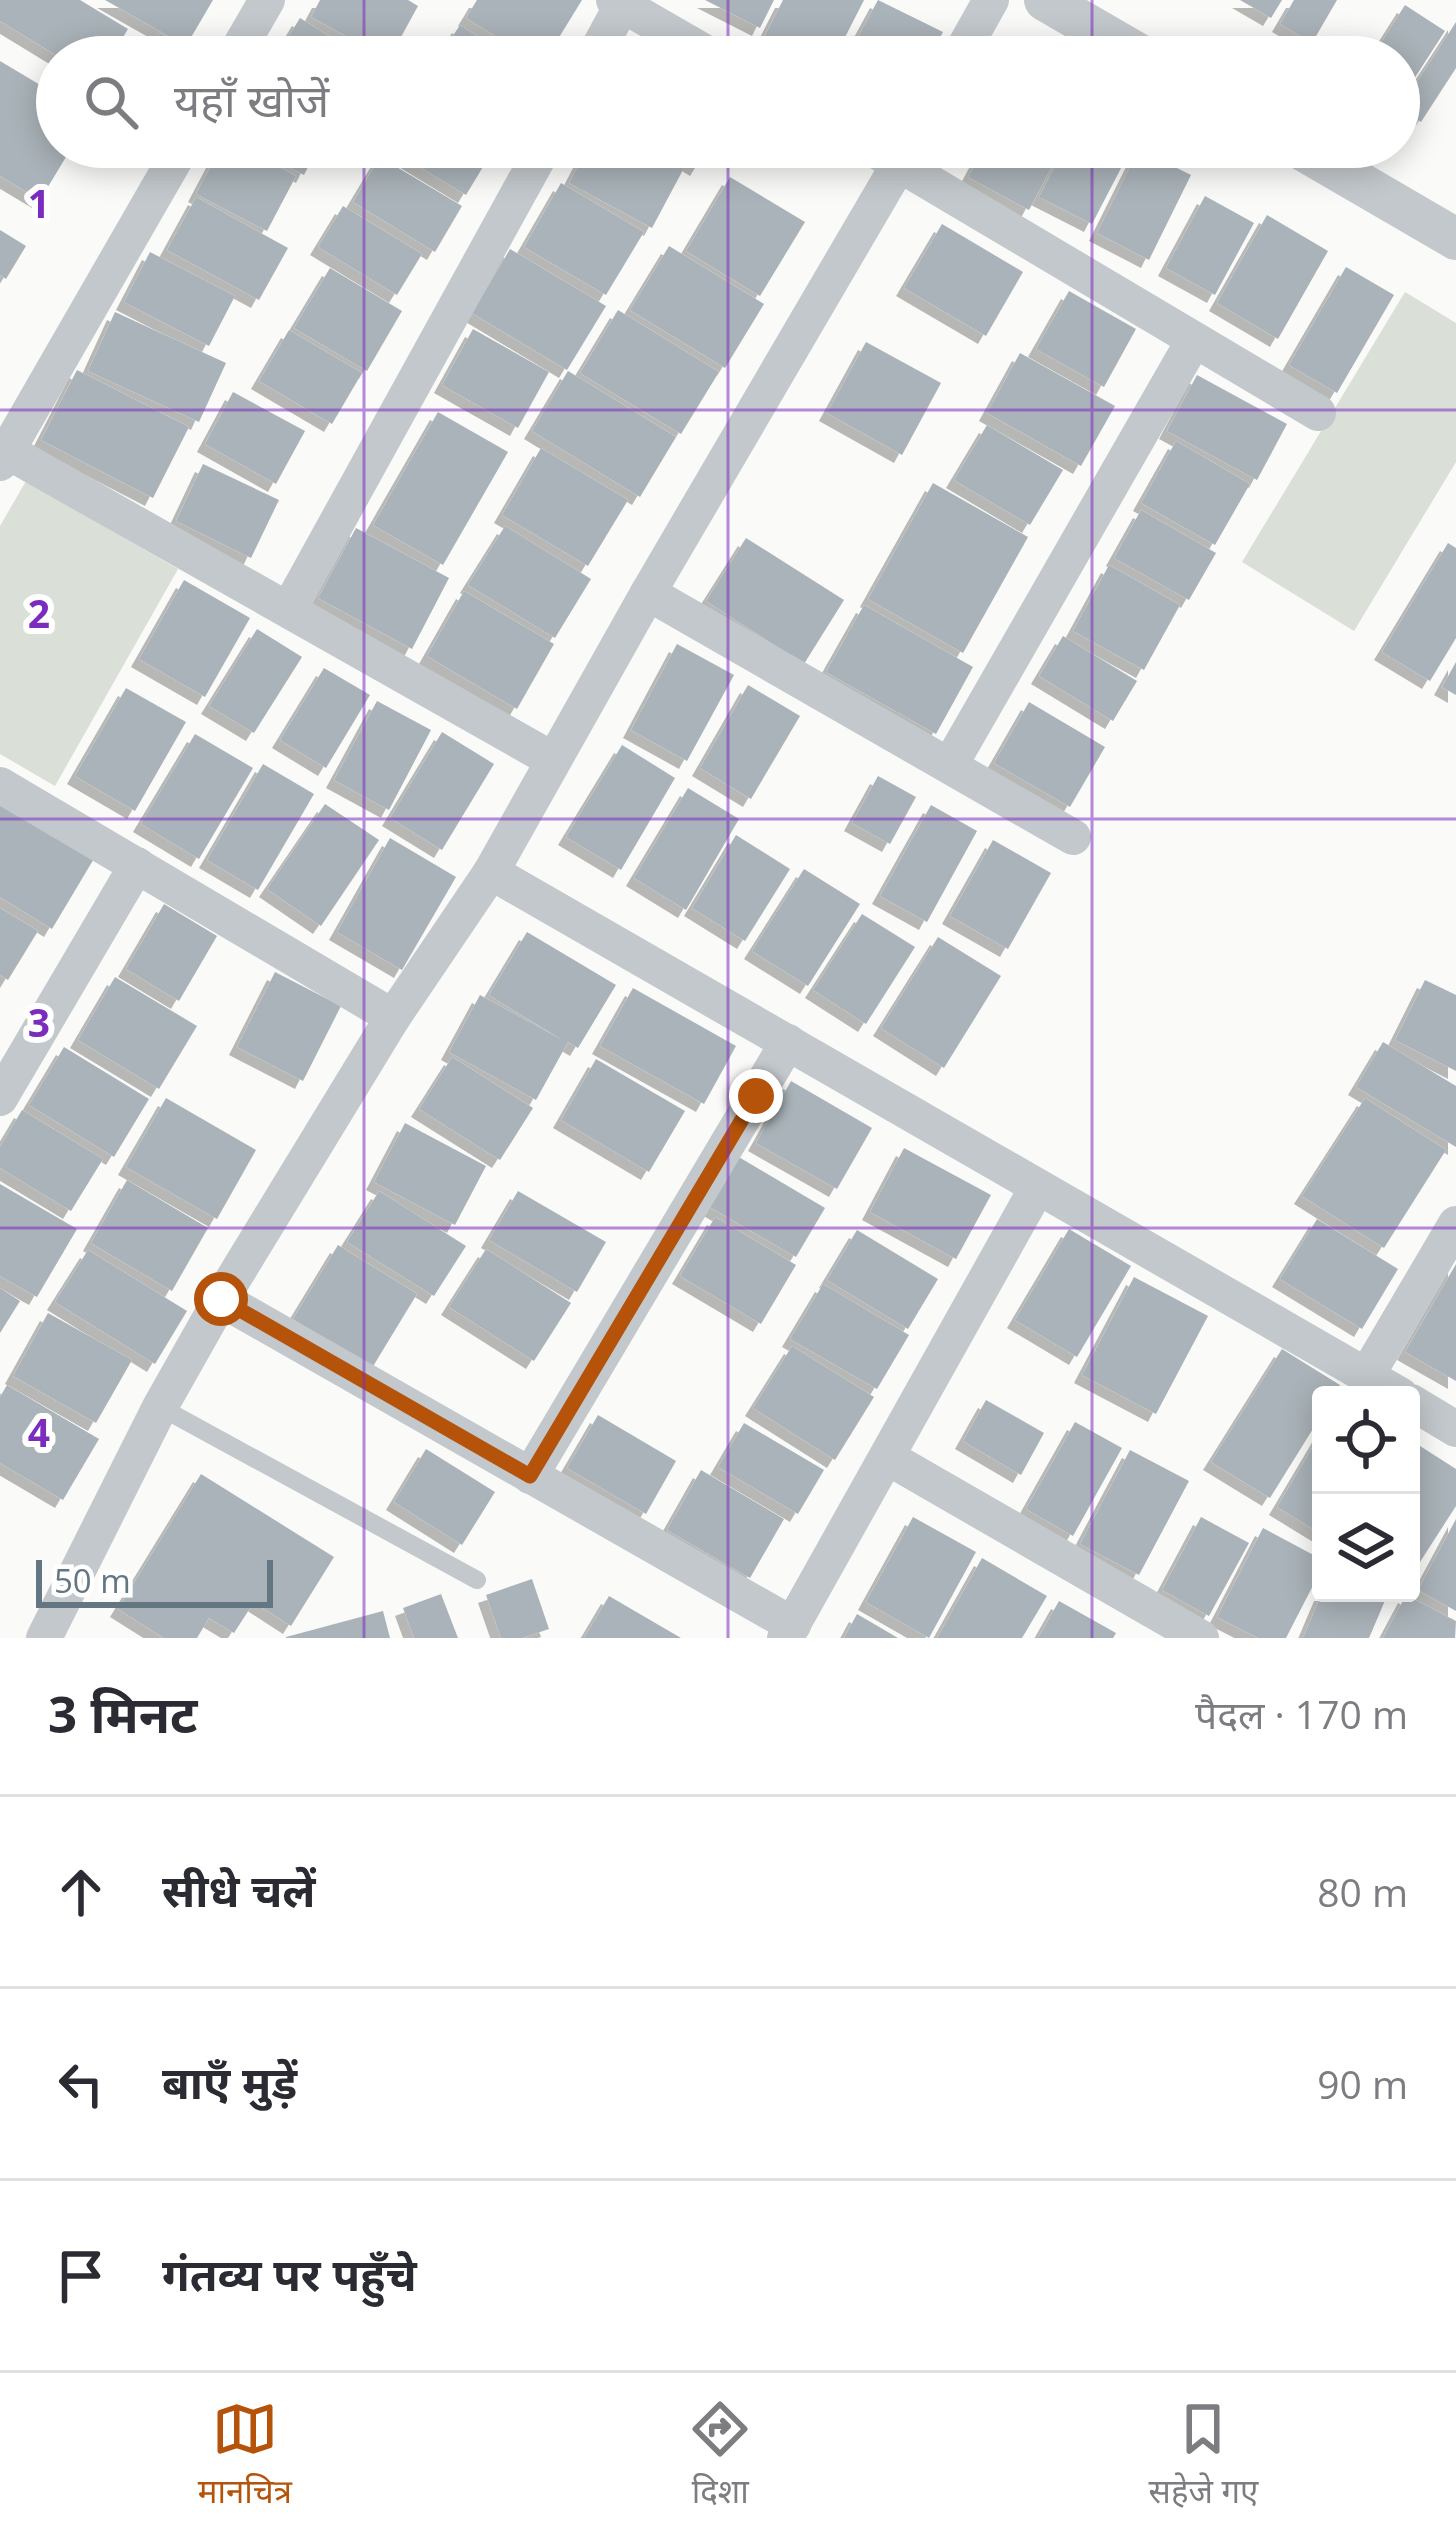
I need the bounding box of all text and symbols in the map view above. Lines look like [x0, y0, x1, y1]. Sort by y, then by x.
search box [36, 36, 1420, 168]
icon: search [78, 69, 144, 135]
text: यहाँ खोजें [174, 69, 329, 130]
text: 1 [28, 176, 50, 229]
text: 2 [28, 586, 50, 639]
text: 3 [28, 995, 50, 1048]
route end [729, 1069, 783, 1123]
route start [194, 1272, 248, 1326]
map controls [1312, 1386, 1420, 1602]
button: locate [1312, 1386, 1420, 1494]
text: 4 [28, 1405, 50, 1458]
button: layers [1312, 1494, 1420, 1602]
scale bar [36, 1554, 273, 1607]
text: 50 m [54, 1558, 131, 1603]
text: 3 मिनट [48, 1678, 197, 1748]
text: पैदल · 170 m [1195, 1687, 1408, 1740]
icon: ahead [48, 1859, 114, 1925]
text: सीधे चलें [162, 1859, 316, 1920]
text: 80 m [1317, 1865, 1408, 1918]
icon: left [48, 2051, 114, 2117]
text: बाएँ मुड़ें [162, 2051, 297, 2112]
text: 90 m [1317, 2057, 1408, 2110]
icon: arrive [48, 2243, 114, 2309]
text: गंतव्य पर पहुँचे [162, 2243, 417, 2304]
tab: मानचित्र [198, 2396, 292, 2516]
tab: दिशा [687, 2396, 753, 2516]
tab: सहेजे गए [1149, 2396, 1258, 2516]

